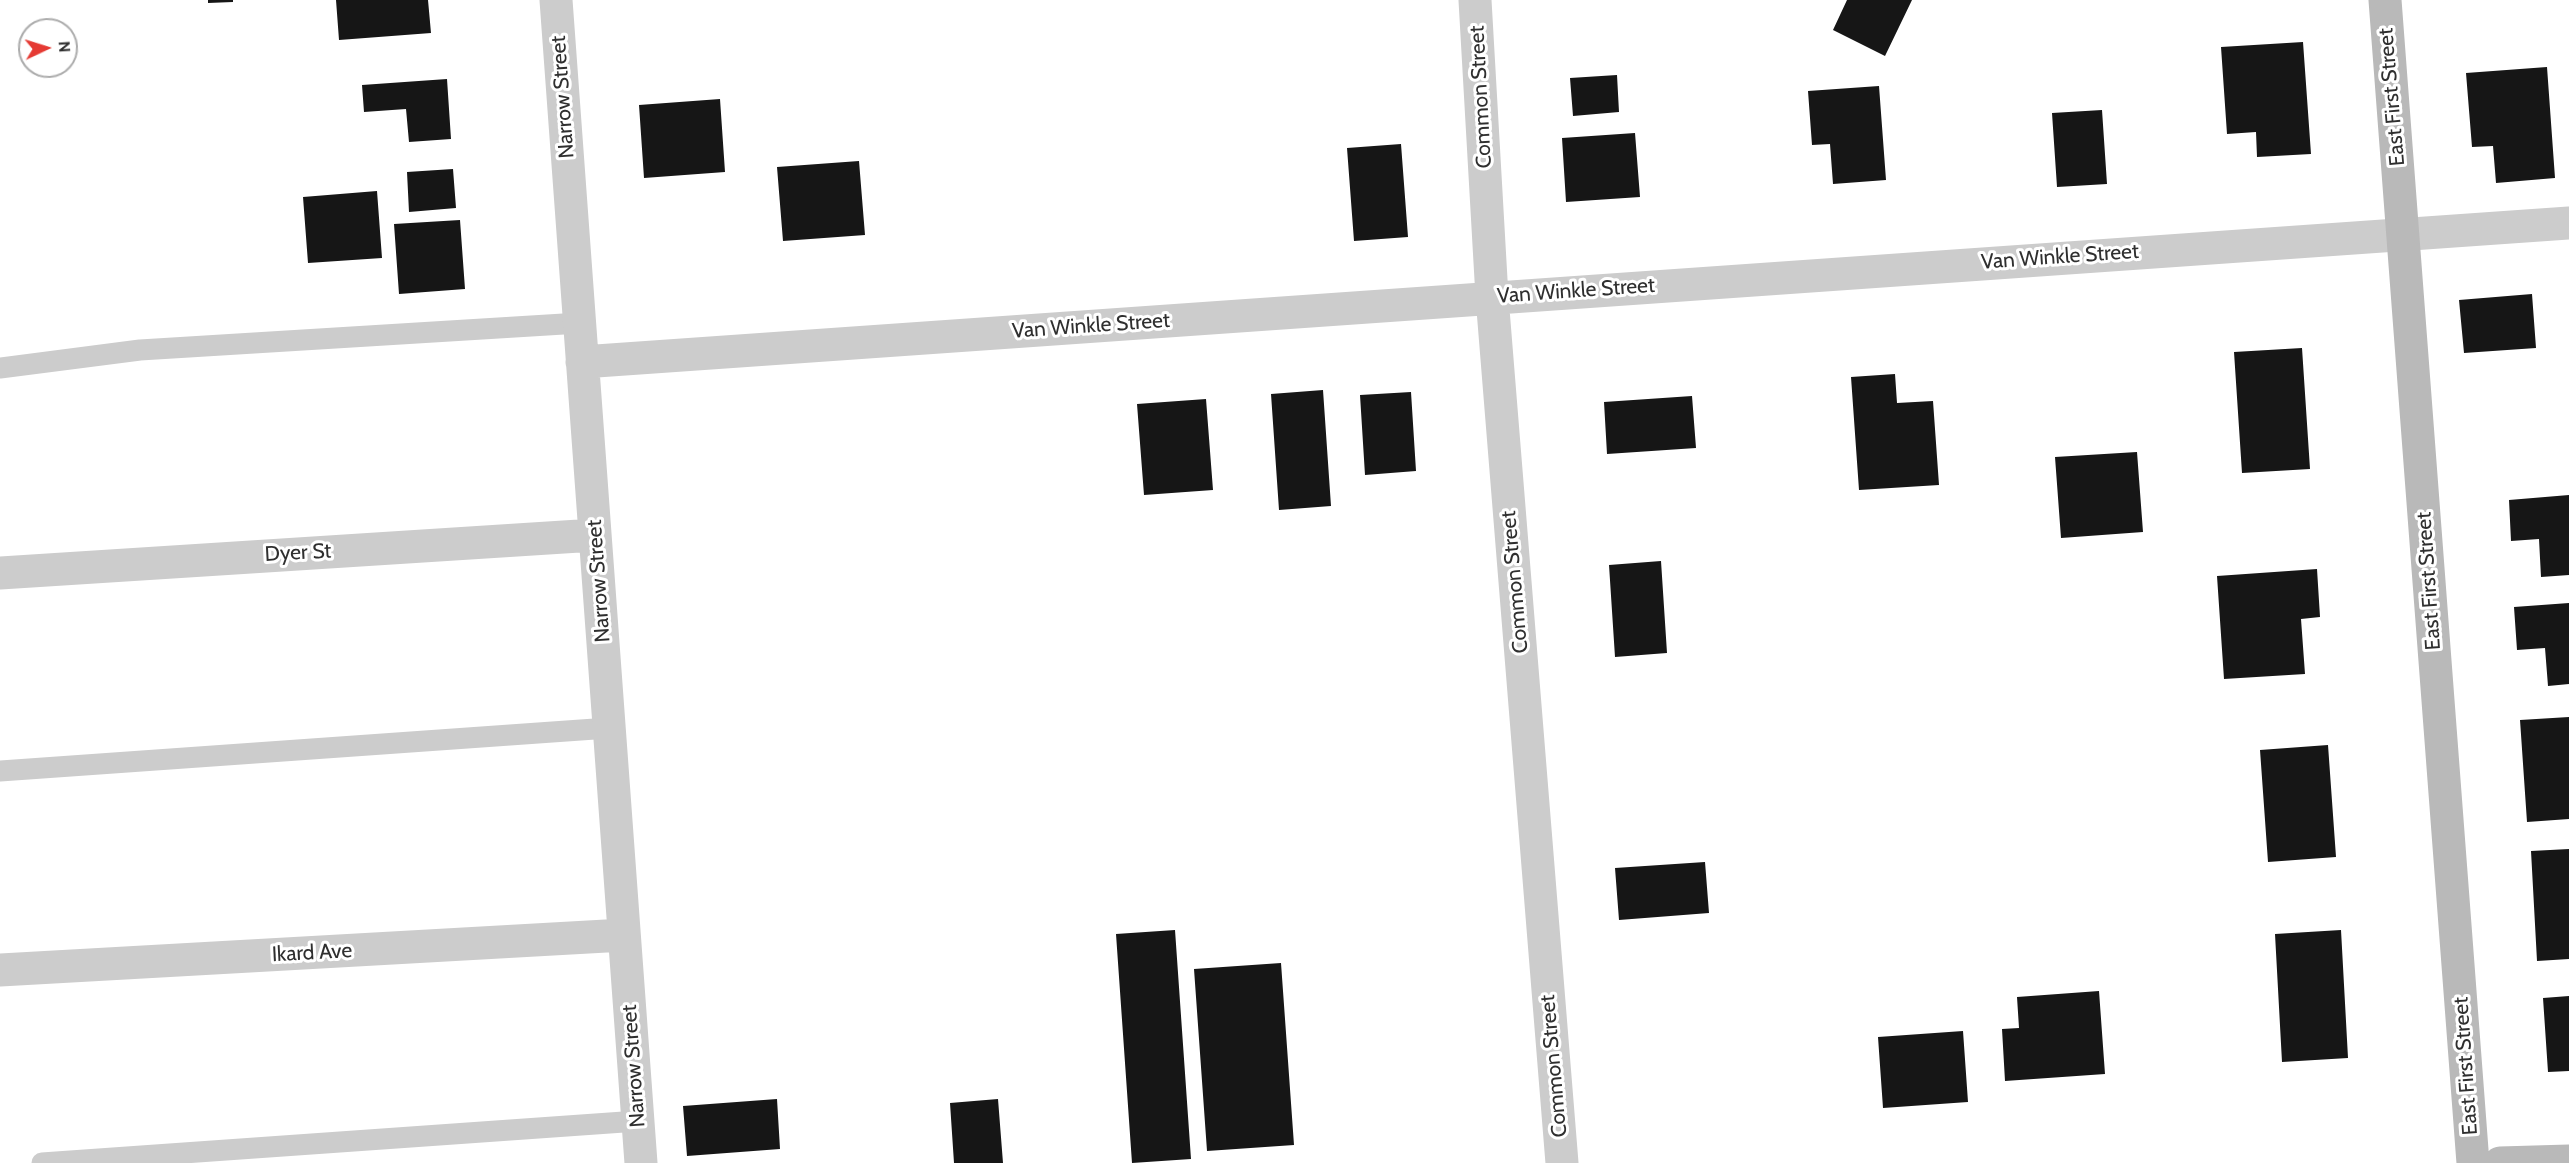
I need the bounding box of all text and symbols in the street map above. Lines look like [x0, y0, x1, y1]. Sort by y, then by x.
north arrow [18, 18, 78, 78]
street label: Common Street [1465, 25, 1497, 169]
street label: East First Street [2373, 27, 2411, 167]
street label: Narrow Street [546, 35, 580, 159]
text: N [55, 41, 74, 53]
street label: Van Winkle Street [1980, 239, 2140, 275]
street label: Van Winkle Street [1496, 273, 1656, 309]
street label: Van Winkle Street [1011, 308, 1171, 344]
street label: Common Street [1496, 510, 1534, 654]
street label: East First Street [2412, 511, 2446, 651]
street label: Narrow Street [582, 519, 616, 643]
street label: Dyer St [264, 539, 332, 567]
street label: Ikard Ave [271, 938, 353, 968]
street label: Common Street [1535, 994, 1573, 1138]
street label: East First Street [2449, 996, 2483, 1136]
street label: Narrow Street [617, 1004, 651, 1128]

